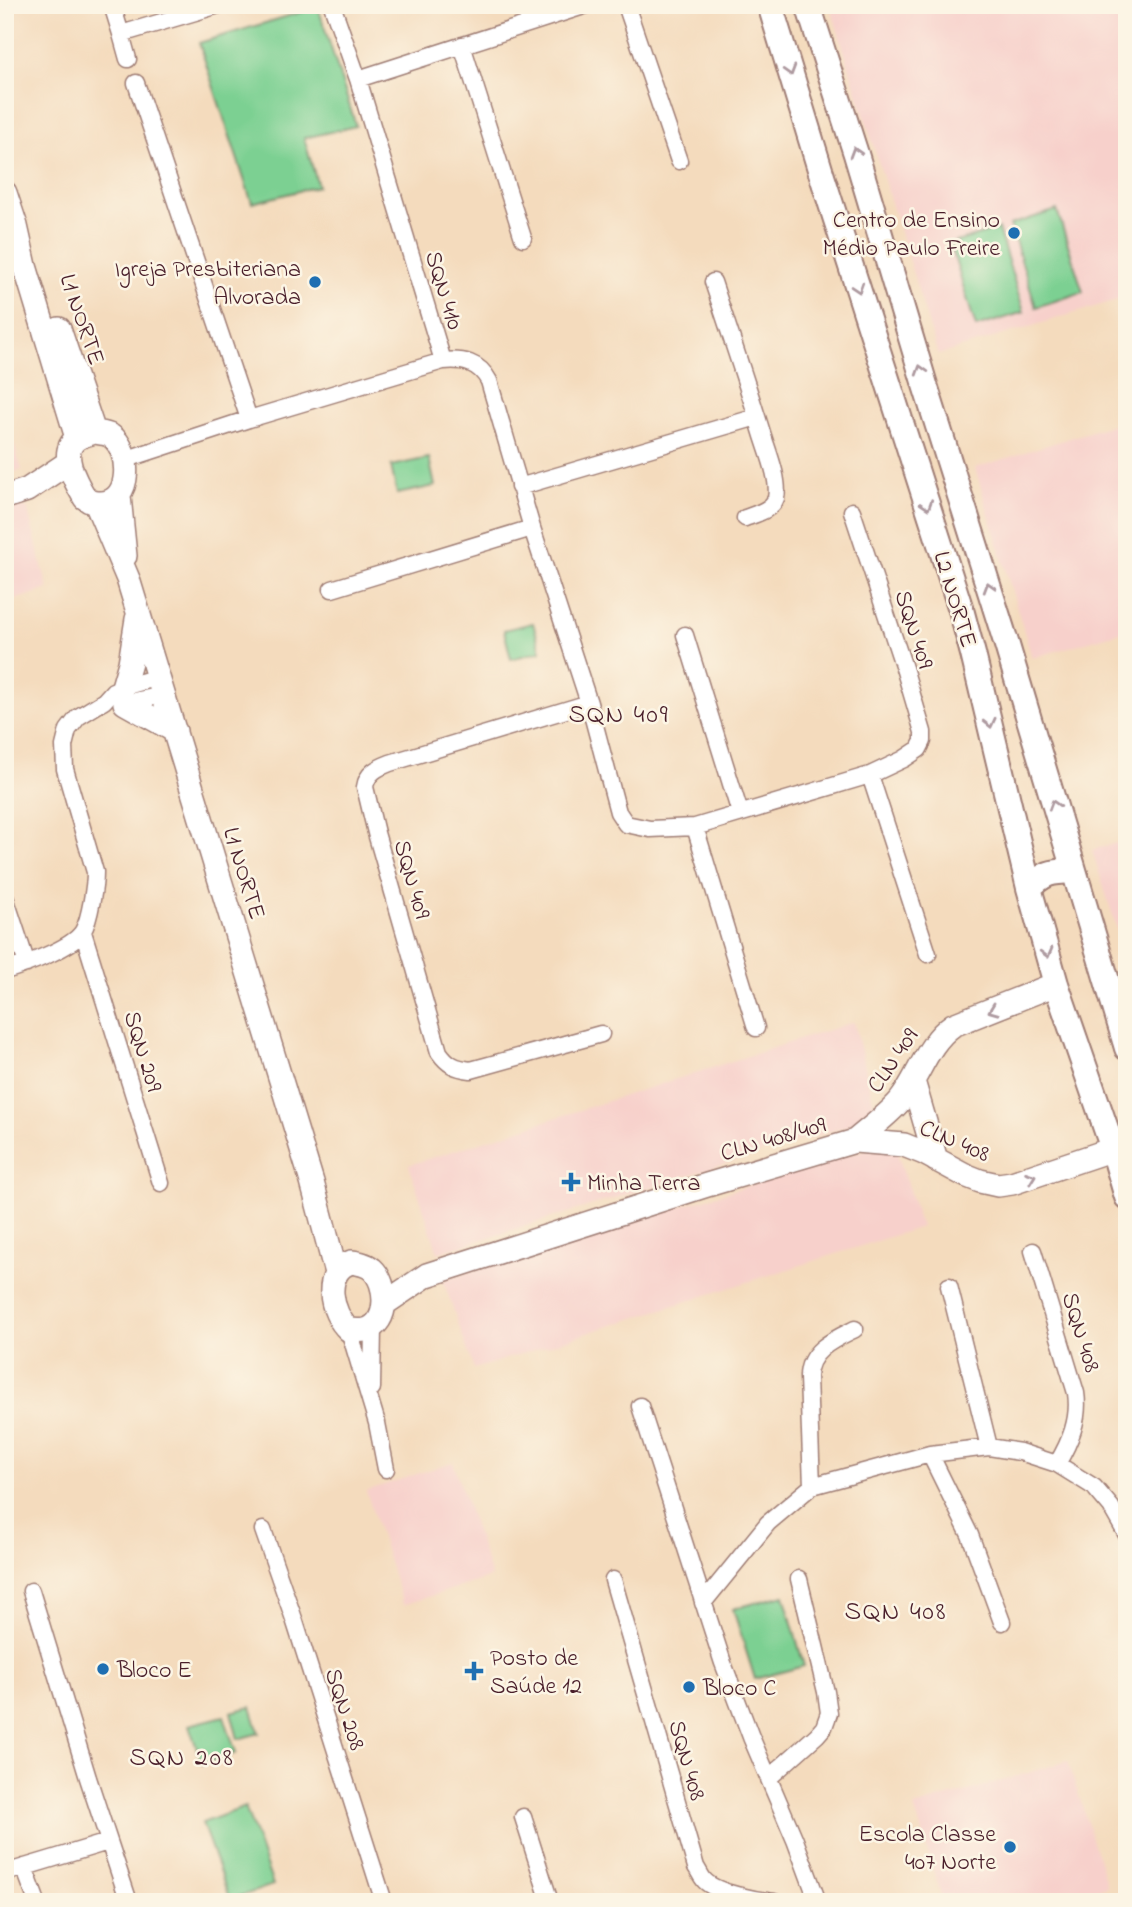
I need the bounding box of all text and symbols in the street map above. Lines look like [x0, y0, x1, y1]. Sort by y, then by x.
one-way arrow [782, 64, 796, 76]
one-way arrow [849, 147, 863, 159]
place label: Centro de Ensino Médio Paulo Freire [822, 204, 1000, 267]
marker: Centro de Ensino Médio Paulo Freire [1006, 225, 1022, 241]
street label: SQN 410 [414, 247, 471, 335]
place label: Igreja Presbiteriana Alvorada [114, 253, 301, 316]
street label: L1 NORTE [49, 269, 113, 370]
marker: Igreja Presbiteriana Alvorada [307, 274, 323, 290]
one-way arrow [849, 281, 864, 293]
one-way arrow [914, 364, 929, 376]
one-way arrow [918, 498, 933, 510]
street label: L2 NORTE [922, 547, 985, 652]
one-way arrow [982, 581, 997, 593]
street label: SQN 409 [884, 586, 942, 674]
district label: SQN 409 [568, 697, 670, 735]
one-way arrow [982, 717, 996, 729]
one-way arrow [1048, 799, 1063, 811]
street label: L1 NORTE [212, 823, 273, 924]
street label: SQN 409 [383, 836, 439, 924]
one-way arrow [1039, 947, 1053, 959]
one-way arrow [987, 1002, 999, 1016]
street label: SQN 209 [113, 1007, 171, 1097]
street label: CLN 409 [860, 1021, 929, 1101]
street label: CLN 408/409 [717, 1108, 831, 1172]
street label: CLN 408 [913, 1112, 995, 1173]
place label: Minha Terra [587, 1167, 700, 1202]
one-way arrow [1024, 1171, 1036, 1185]
marker: Minha Terra [561, 1172, 581, 1192]
street label: SQN 408 [1051, 1288, 1108, 1377]
district label: SQN 408 [844, 1594, 948, 1632]
place label: Posto de Saúde 12 [490, 1642, 582, 1705]
place label: Bloco E [116, 1654, 192, 1689]
marker: Bloco E [95, 1661, 111, 1677]
marker: Posto de Saúde 12 [464, 1661, 484, 1681]
street label: SQN 208 [314, 1664, 373, 1755]
place label: Bloco C [702, 1672, 777, 1707]
marker: Bloco C [681, 1679, 697, 1695]
street label: SQN 408 [657, 1716, 714, 1805]
district label: SQN 208 [129, 1740, 235, 1778]
place label: Escola Classe 407 Norte [858, 1818, 996, 1881]
marker: Escola Classe 407 Norte [1002, 1839, 1018, 1855]

